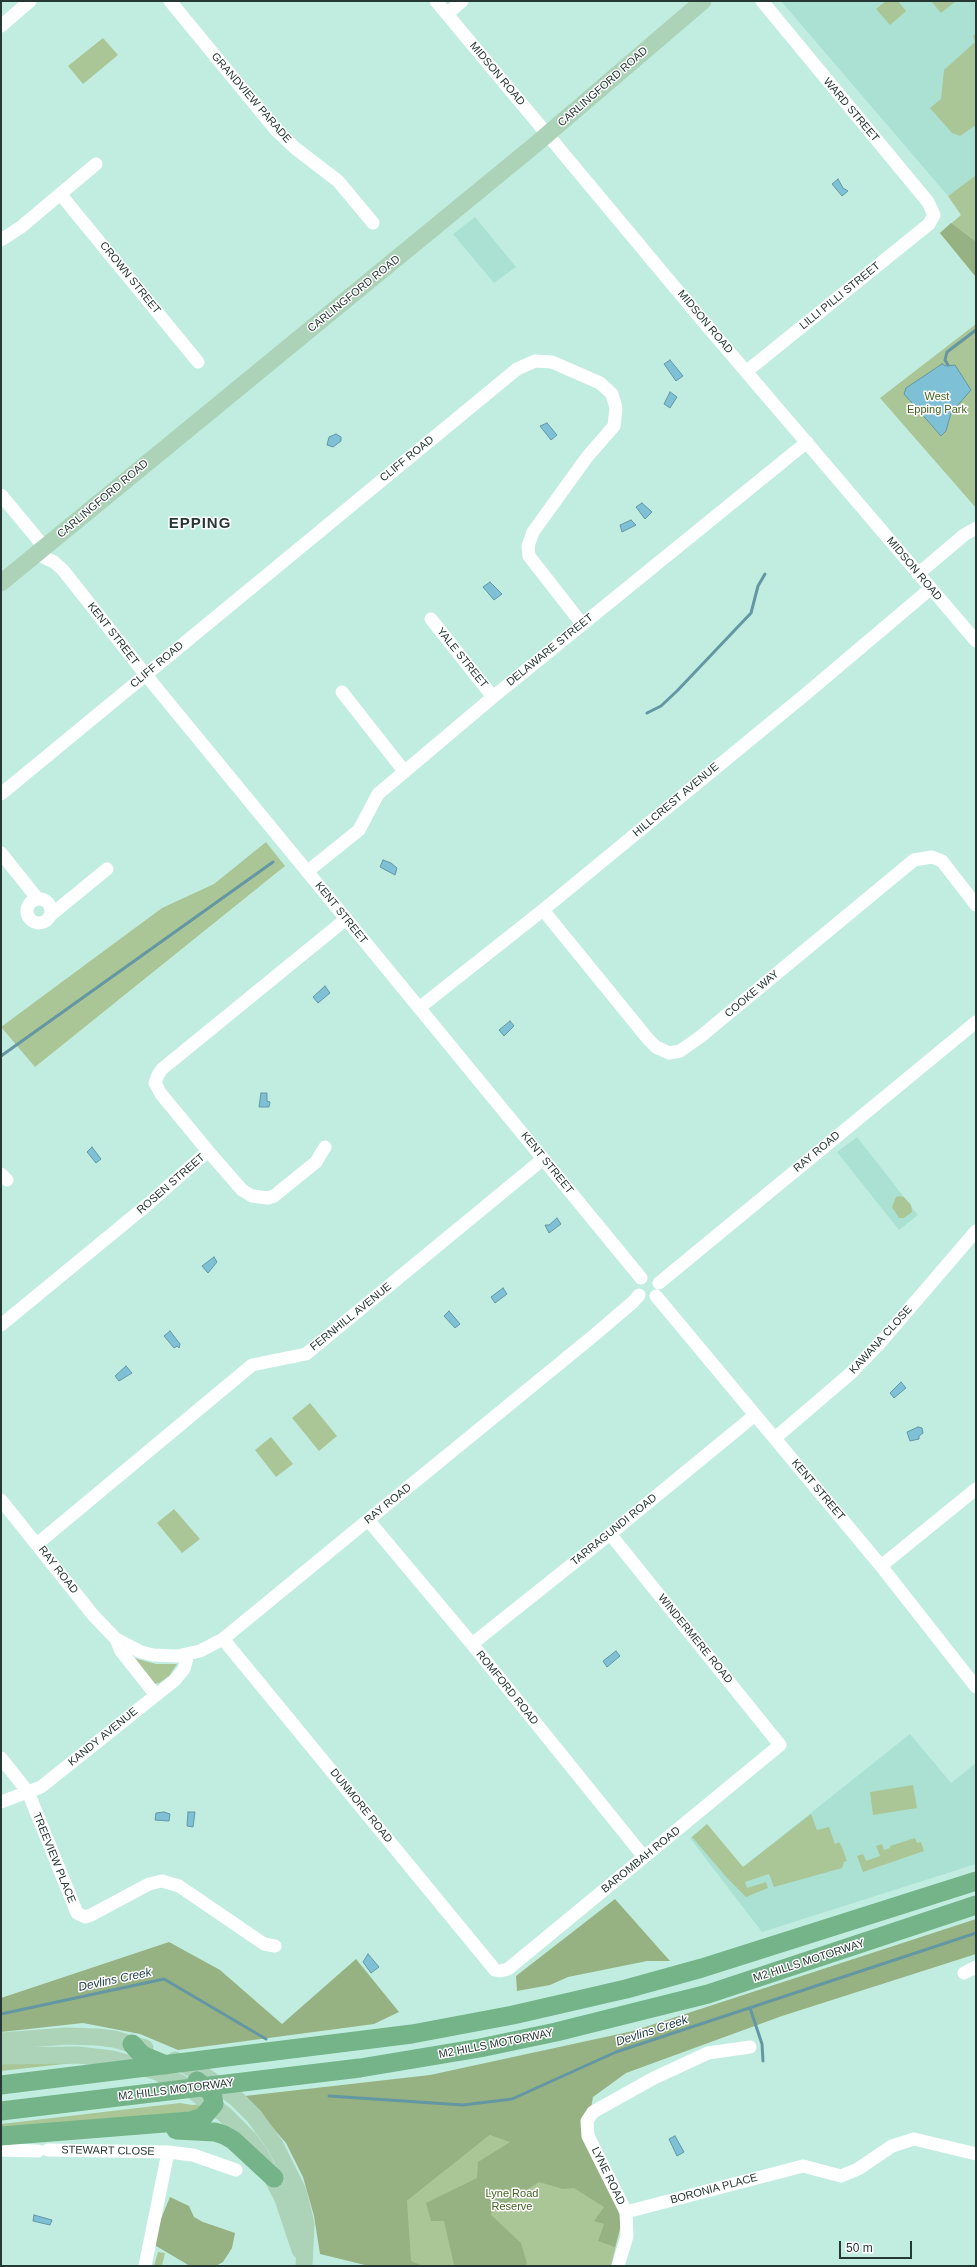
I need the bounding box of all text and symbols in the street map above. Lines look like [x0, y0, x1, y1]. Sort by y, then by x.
street label: MIDSON ROAD [467, 40, 527, 108]
street label: CARLINGFORD ROAD [555, 44, 651, 130]
street label: GRANDVIEW PARADE [208, 50, 294, 146]
street label: WARD STREET [820, 75, 882, 145]
street label: CROWN STREET [97, 239, 163, 317]
street label: CARLINGFORD ROAD [305, 253, 403, 335]
street label: LILLI PILLI STREET [797, 260, 883, 332]
street label: MIDSON ROAD [675, 288, 735, 356]
park label: West Epping Park [907, 390, 967, 416]
street label: CLIFF ROAD [377, 433, 437, 485]
street label: CARLINGFORD ROAD [55, 457, 151, 541]
district label: EPPING [169, 515, 231, 533]
street label: MIDSON ROAD [884, 535, 944, 603]
street label: KENT STREET [84, 600, 142, 668]
street label: DELAWARE STREET [504, 611, 596, 689]
street label: YALE STREET [434, 625, 490, 691]
street label: CLIFF ROAD [128, 639, 186, 691]
street label: HILLCREST AVENUE [630, 760, 722, 840]
street label: KENT STREET [312, 879, 370, 947]
street label: COOKE WAY [722, 968, 782, 1020]
street label: KENT STREET [518, 1129, 576, 1197]
street label: RAY ROAD [791, 1129, 843, 1175]
street label: ROSEN STREET [134, 1151, 208, 1217]
street label: FERNHILL AVENUE [308, 1280, 394, 1354]
street label: KAWANA CLOSE [847, 1303, 915, 1377]
street label: KENT STREET [789, 1457, 847, 1523]
street label: RAY ROAD [362, 1481, 414, 1527]
street label: TARRAGUNDI ROAD [568, 1491, 660, 1569]
street label: RAY ROAD [35, 1544, 81, 1596]
street label: WINDERMERE ROAD [655, 1592, 735, 1686]
street label: ROMFORD ROAD [473, 1648, 541, 1728]
street label: KANDY AVENUE [66, 1705, 140, 1769]
street label: DUNMORE ROAD [327, 1766, 395, 1846]
street label: TREEVIEW PLACE [30, 1811, 78, 1905]
street label: BAROMBAH ROAD [599, 1824, 683, 1896]
street label: M2 HILLS MOTORWAY [752, 1937, 866, 1985]
water label: Devlins Creek [77, 1965, 153, 1995]
water label: Devlins Creek [614, 2013, 690, 2049]
street label: M2 HILLS MOTORWAY [438, 2026, 554, 2062]
street label: M2 HILLS MOTORWAY [117, 2076, 235, 2104]
street label: STEWART CLOSE [61, 2144, 155, 2158]
street label: LYNE ROAD [588, 2145, 628, 2207]
street label: BORONIA PLACE [669, 2171, 759, 2207]
park label: Lyne Road Reserve [486, 2187, 538, 2213]
scale bar [841, 2233, 914, 2259]
text: 50 m [846, 2241, 873, 2255]

